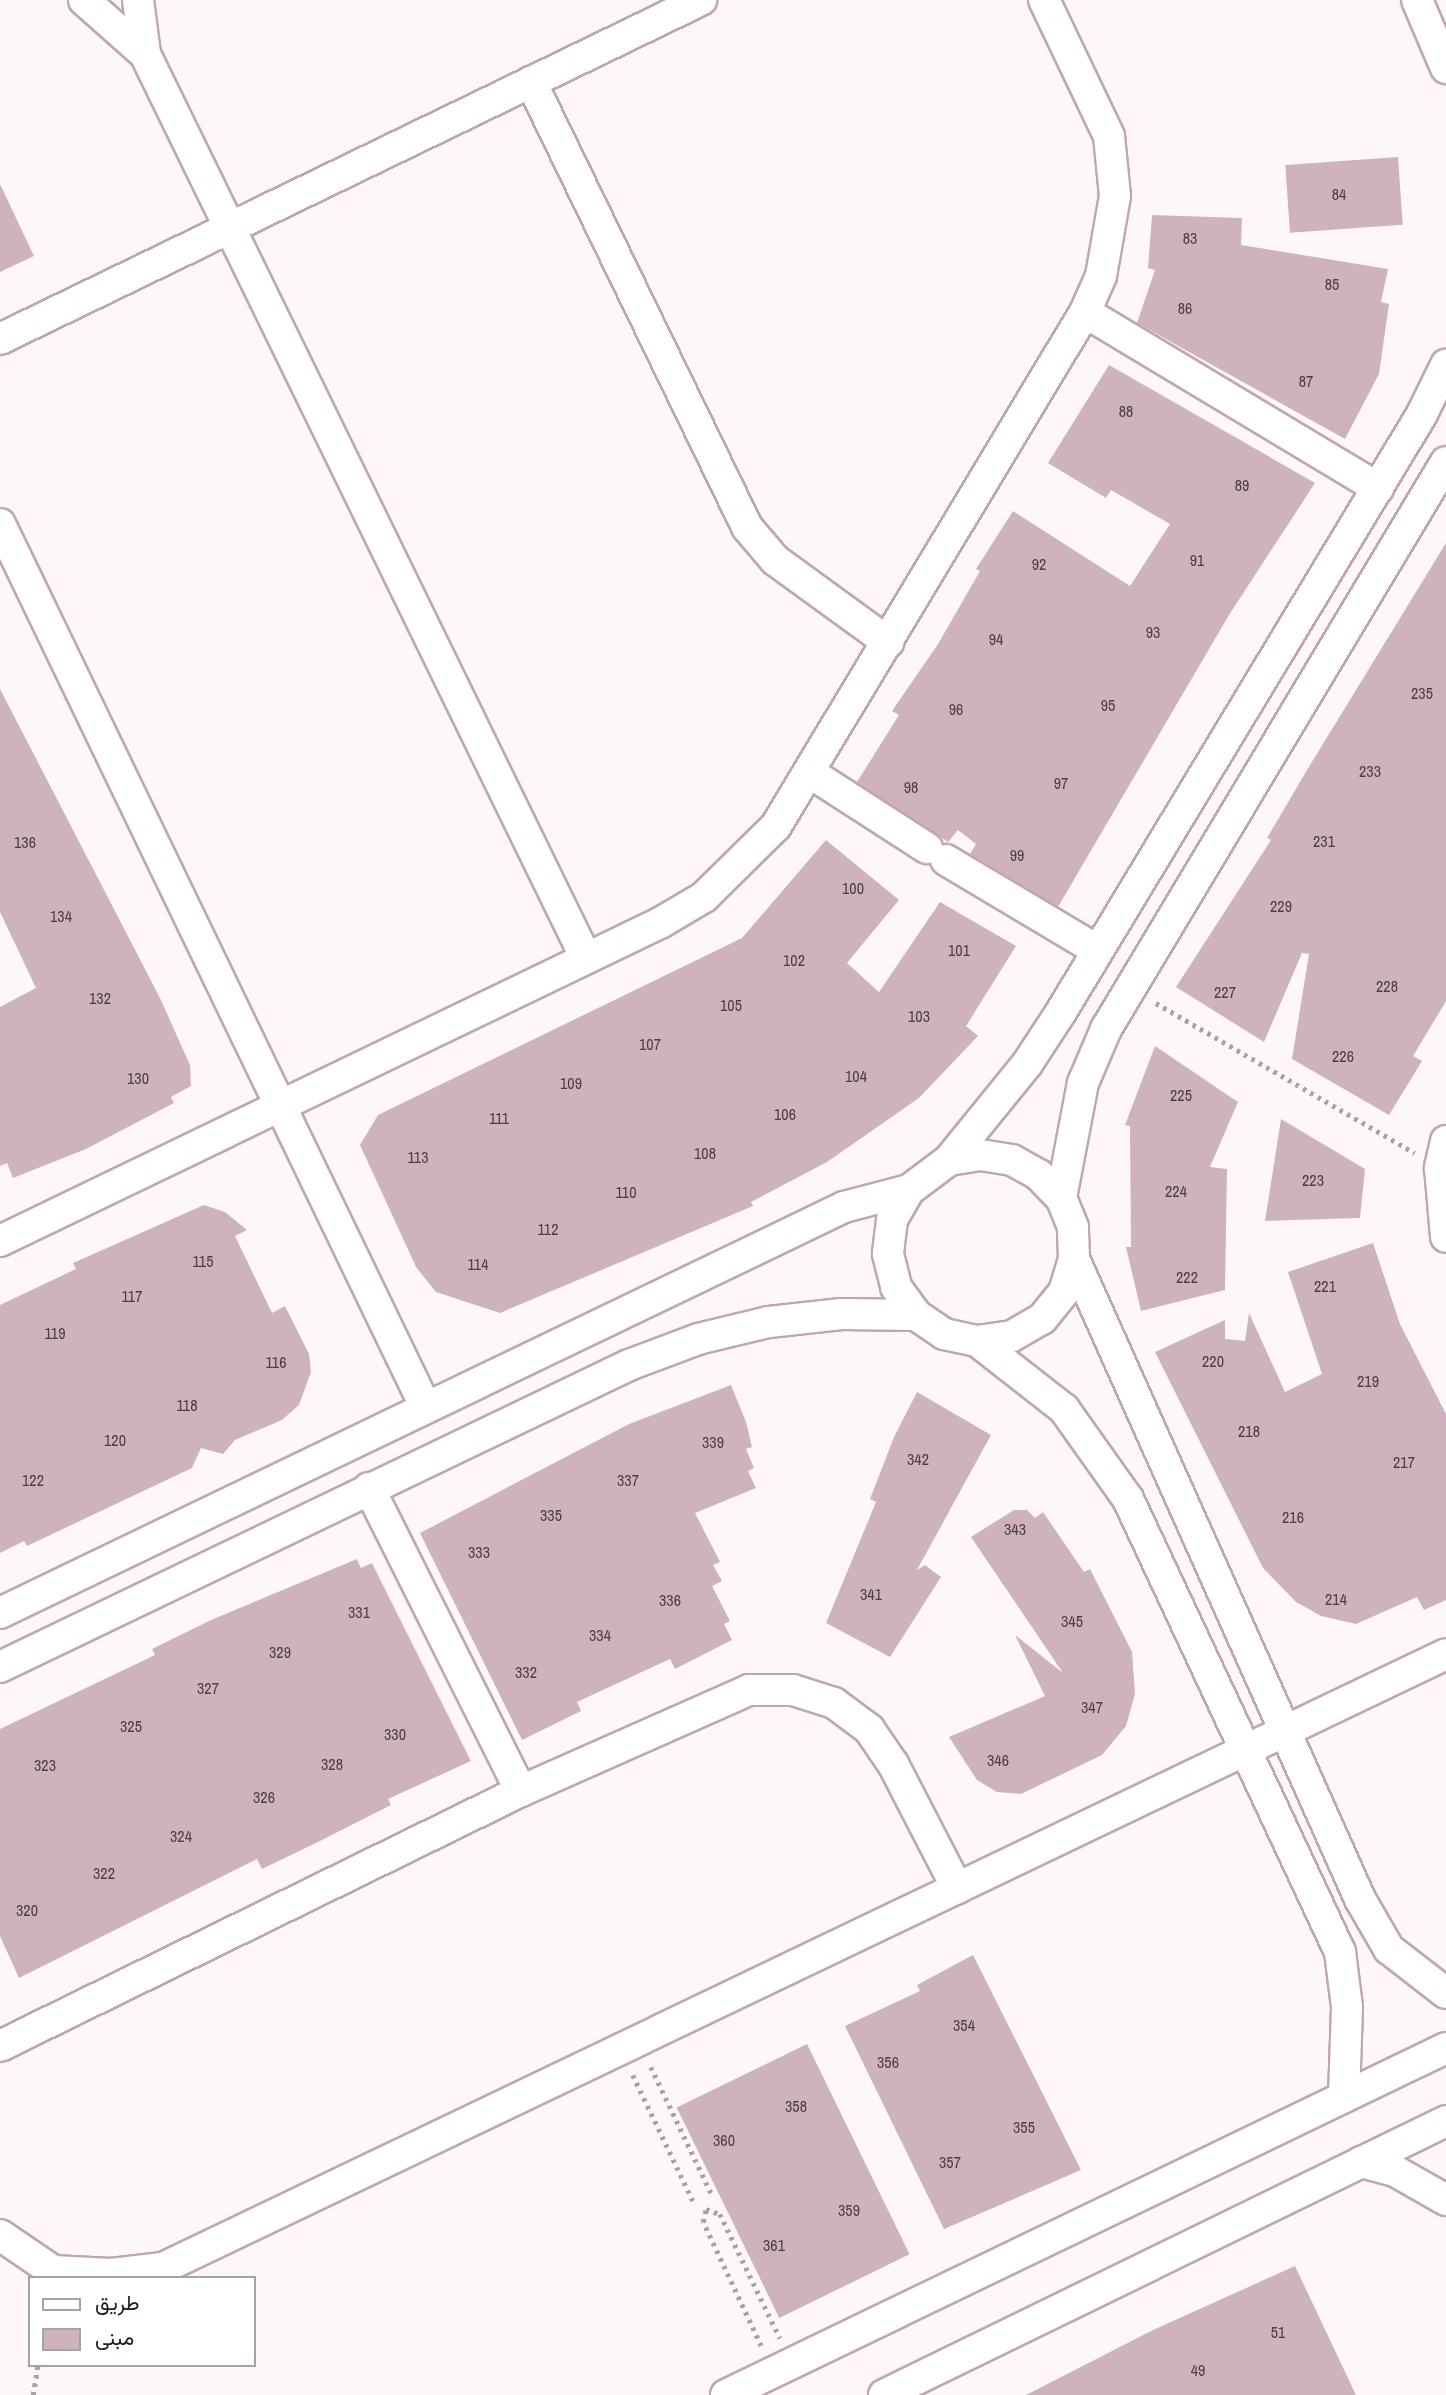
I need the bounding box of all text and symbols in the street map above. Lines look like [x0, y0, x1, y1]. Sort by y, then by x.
house number: 84 [1332, 184, 1346, 204]
house number: 83 [1183, 228, 1197, 248]
house number: 85 [1325, 274, 1339, 294]
house number: 86 [1178, 298, 1192, 318]
house number: 87 [1299, 371, 1313, 391]
house number: 88 [1119, 401, 1133, 421]
house number: 89 [1235, 475, 1249, 495]
house number: 91 [1190, 550, 1204, 570]
house number: 92 [1032, 554, 1046, 574]
house number: 93 [1146, 622, 1160, 642]
house number: 94 [989, 629, 1003, 649]
house number: 235 [1411, 683, 1433, 703]
house number: 95 [1101, 695, 1115, 715]
house number: 96 [949, 699, 963, 719]
house number: 233 [1359, 761, 1381, 781]
house number: 97 [1054, 773, 1068, 793]
house number: 98 [904, 777, 918, 797]
house number: 231 [1313, 831, 1335, 851]
house number: 136 [14, 832, 36, 852]
house number: 99 [1010, 845, 1024, 865]
house number: 100 [842, 878, 864, 898]
house number: 229 [1270, 896, 1292, 916]
house number: 134 [50, 906, 72, 926]
house number: 101 [948, 940, 970, 960]
house number: 102 [783, 950, 805, 970]
house number: 228 [1376, 976, 1398, 996]
house number: 227 [1214, 982, 1236, 1002]
house number: 132 [89, 988, 111, 1008]
house number: 105 [720, 995, 742, 1015]
house number: 103 [908, 1006, 930, 1026]
house number: 107 [639, 1034, 661, 1054]
house number: 226 [1332, 1046, 1354, 1066]
house number: 104 [845, 1066, 867, 1086]
house number: 130 [127, 1068, 149, 1088]
house number: 109 [560, 1073, 582, 1093]
house number: 225 [1170, 1085, 1192, 1105]
house number: 106 [774, 1104, 796, 1124]
house number: 111 [489, 1108, 509, 1128]
house number: 108 [694, 1143, 716, 1163]
house number: 113 [408, 1147, 428, 1167]
house number: 223 [1302, 1170, 1324, 1190]
house number: 224 [1165, 1181, 1187, 1201]
house number: 110 [616, 1182, 636, 1202]
house number: 112 [538, 1219, 558, 1239]
house number: 115 [193, 1251, 213, 1271]
house number: 114 [468, 1254, 488, 1274]
house number: 222 [1176, 1267, 1198, 1287]
house number: 221 [1314, 1276, 1336, 1296]
house number: 117 [122, 1286, 142, 1306]
house number: 119 [45, 1323, 65, 1343]
house number: 220 [1202, 1351, 1224, 1371]
house number: 116 [266, 1352, 286, 1372]
house number: 219 [1357, 1371, 1379, 1391]
house number: 118 [177, 1395, 197, 1415]
house number: 218 [1238, 1421, 1260, 1441]
house number: 120 [104, 1430, 126, 1450]
house number: 339 [702, 1432, 724, 1452]
house number: 342 [907, 1449, 929, 1469]
house number: 217 [1393, 1452, 1415, 1472]
house number: 122 [22, 1470, 44, 1490]
house number: 337 [617, 1470, 639, 1490]
house number: 335 [540, 1505, 562, 1525]
house number: 216 [1282, 1507, 1304, 1527]
house number: 343 [1004, 1519, 1026, 1539]
house number: 333 [468, 1542, 490, 1562]
house number: 341 [860, 1584, 882, 1604]
house number: 214 [1325, 1589, 1347, 1609]
house number: 336 [659, 1590, 681, 1610]
house number: 331 [348, 1602, 370, 1622]
house number: 345 [1061, 1611, 1083, 1631]
house number: 334 [589, 1625, 611, 1645]
house number: 329 [269, 1642, 291, 1662]
house number: 332 [515, 1662, 537, 1682]
house number: 327 [197, 1678, 219, 1698]
house number: 347 [1081, 1697, 1103, 1717]
house number: 325 [120, 1716, 142, 1736]
house number: 330 [384, 1724, 406, 1744]
house number: 346 [987, 1750, 1009, 1770]
house number: 328 [321, 1754, 343, 1774]
house number: 323 [34, 1755, 56, 1775]
house number: 326 [253, 1787, 275, 1807]
house number: 324 [170, 1826, 192, 1846]
house number: 322 [93, 1863, 115, 1883]
house number: 320 [16, 1900, 38, 1920]
house number: 354 [953, 2015, 975, 2035]
house number: 356 [877, 2052, 899, 2072]
house number: 358 [785, 2096, 807, 2116]
house number: 355 [1013, 2117, 1035, 2137]
house number: 360 [713, 2130, 735, 2150]
house number: 357 [939, 2152, 961, 2172]
house number: 359 [838, 2200, 860, 2220]
house number: 361 [763, 2235, 785, 2255]
legend [28, 2276, 256, 2367]
text: طريق [95, 2288, 140, 2317]
house number: 51 [1271, 2322, 1285, 2342]
text: مبنى [95, 2323, 134, 2352]
house number: 49 [1191, 2360, 1205, 2380]

